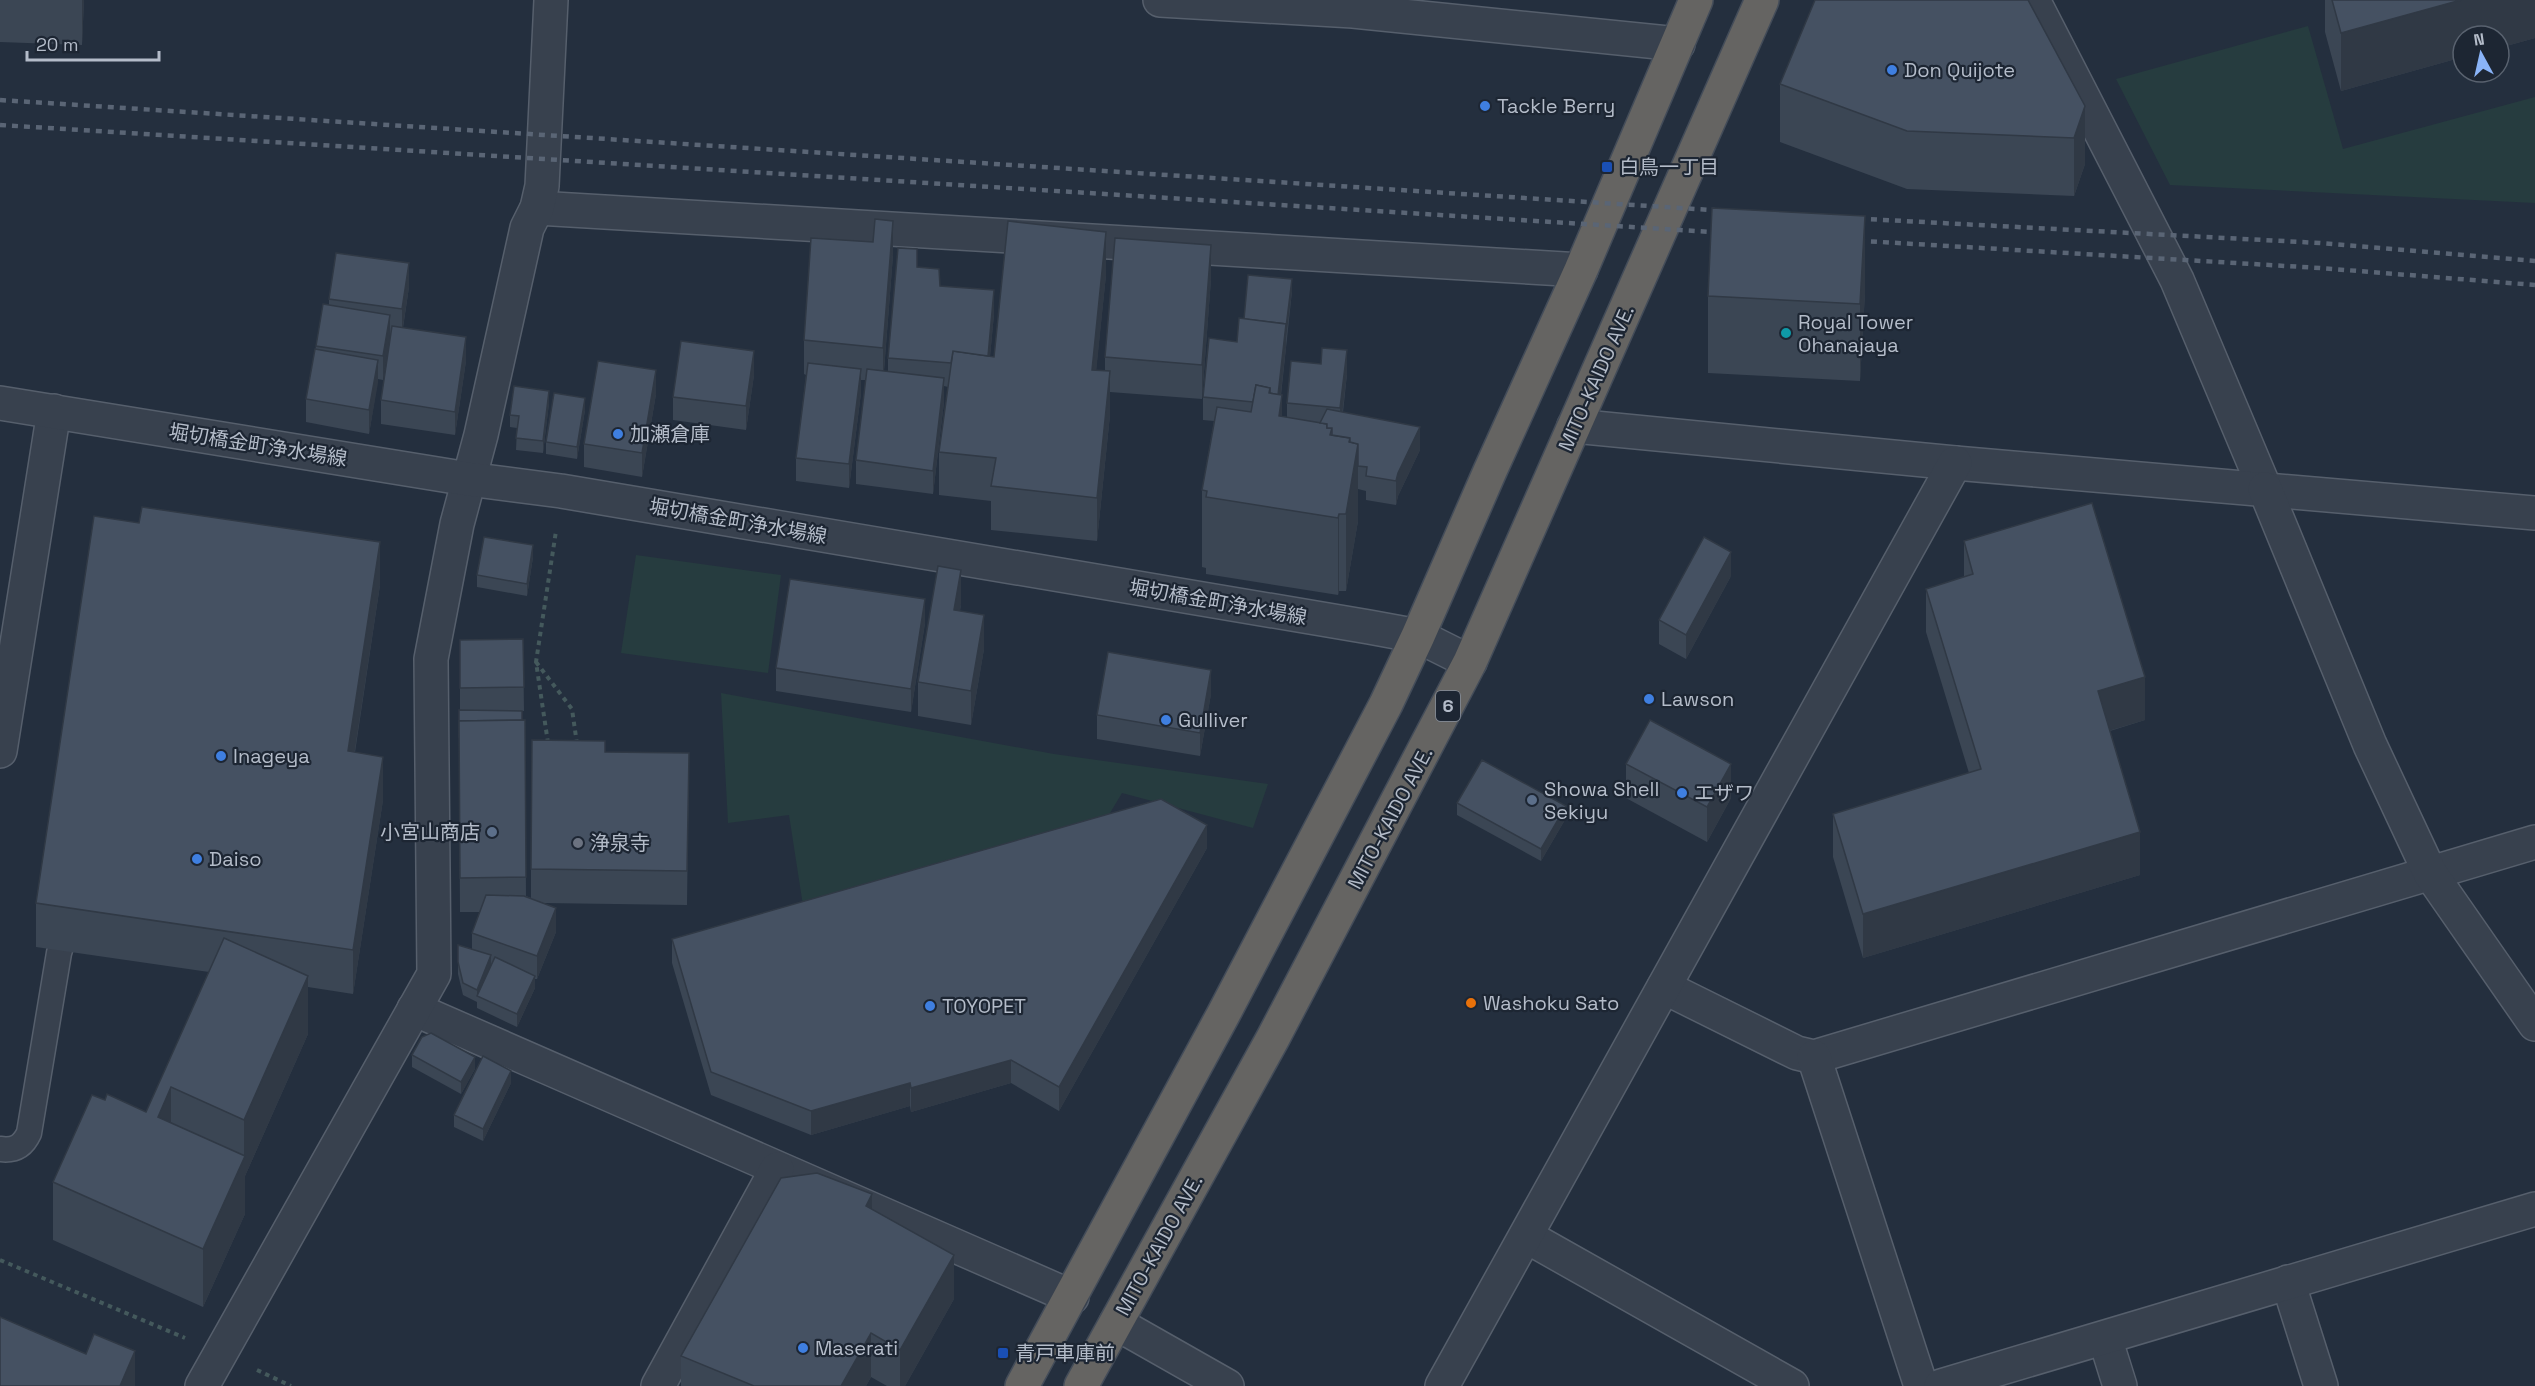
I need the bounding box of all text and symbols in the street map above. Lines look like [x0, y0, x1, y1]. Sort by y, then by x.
scale bar [27, 24, 159, 62]
north arrow [2451, 24, 2511, 84]
text: N [2472, 28, 2486, 51]
text: 20 m [36, 33, 79, 56]
place label: Don Quijote [1904, 57, 2015, 83]
marker: Don Quijote [1885, 63, 1899, 77]
place label: Tackle Berry [1497, 93, 1615, 119]
marker: Tackle Berry [1478, 99, 1492, 113]
place label: 白鳥一丁目 [1619, 154, 1719, 180]
marker: 白鳥一丁目 [1600, 160, 1614, 174]
street label: MITO-KAIDO AVE. [1552, 301, 1640, 455]
place label: Royal Tower Ohanajaya [1798, 309, 1913, 358]
marker: Royal Tower Ohanajaya [1779, 326, 1793, 340]
street label: 堀切橋金町浄水場線 [167, 418, 349, 472]
place label: 加瀬倉庫 [630, 421, 710, 447]
marker: 加瀬倉庫 [611, 427, 625, 441]
street label: 堀切橋金町浄水場線 [647, 493, 829, 549]
street label: 堀切橋金町浄水場線 [1127, 574, 1309, 630]
place label: Lawson [1661, 686, 1734, 712]
road number: 6 [1436, 691, 1460, 721]
marker: Lawson [1642, 692, 1656, 706]
place label: Gulliver [1178, 707, 1248, 733]
marker: Gulliver [1159, 713, 1173, 727]
street label: MITO-KAIDO AVE. [1342, 742, 1438, 894]
place label: Inageya [233, 743, 310, 769]
marker: Inageya [214, 749, 228, 763]
place label: Showa Shell Sekiyu [1544, 776, 1659, 825]
place label: エザワ [1694, 780, 1754, 806]
marker: エザワ [1675, 786, 1689, 800]
marker: Showa Shell Sekiyu [1525, 793, 1539, 807]
place label: 小宮山商店 [380, 819, 480, 845]
marker: 小宮山商店 [485, 825, 499, 839]
place label: 浄泉寺 [590, 830, 650, 856]
marker: 浄泉寺 [571, 836, 585, 850]
place label: Daiso [209, 846, 262, 872]
marker: Daiso [190, 852, 204, 866]
place label: Washoku Sato [1483, 990, 1619, 1016]
place label: TOYOPET [942, 993, 1026, 1019]
marker: Washoku Sato [1464, 996, 1478, 1010]
marker: TOYOPET [923, 999, 937, 1013]
street label: MITO-KAIDO AVE. [1110, 1170, 1208, 1320]
place label: Maserati [815, 1335, 898, 1361]
place label: 青戸車庫前 [1015, 1340, 1115, 1366]
marker: Maserati [796, 1341, 810, 1355]
marker: 青戸車庫前 [996, 1346, 1010, 1360]

